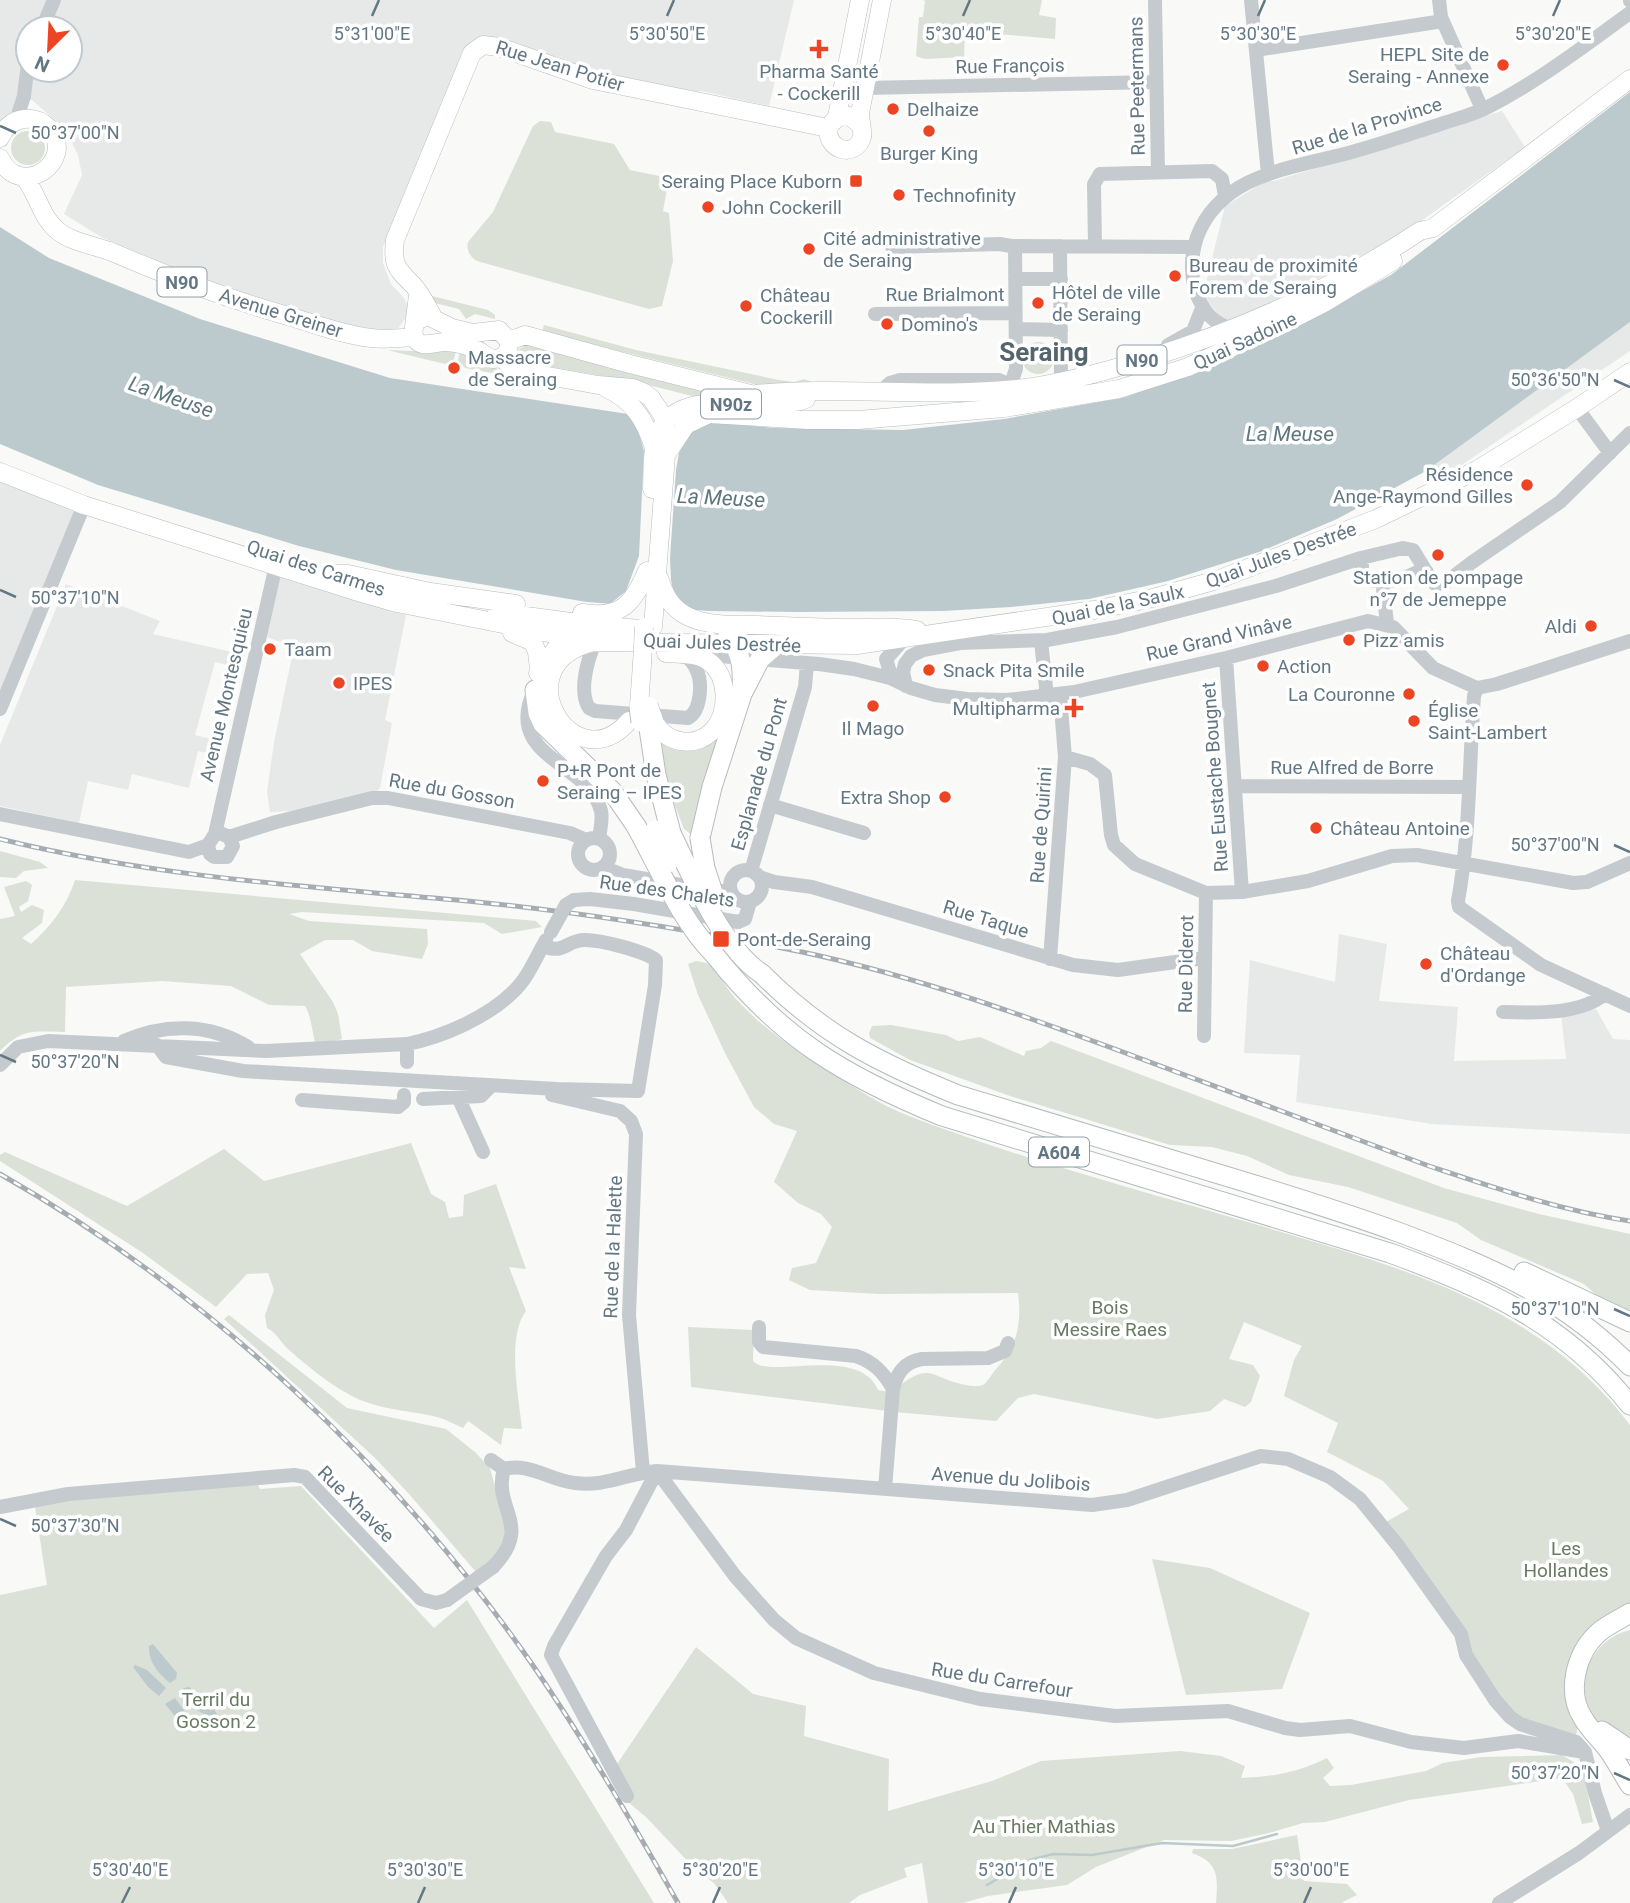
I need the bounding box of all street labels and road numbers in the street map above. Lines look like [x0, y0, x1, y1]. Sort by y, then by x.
street label: Rue Peetermans [1124, 16, 1150, 156]
street label: Rue Jean Potier [493, 36, 628, 97]
street label: Rue François [955, 54, 1065, 78]
street label: Rue de la Province [1289, 92, 1445, 160]
road number: N90 [158, 268, 206, 296]
street label: Avenue Greiner [217, 283, 346, 343]
street label: Rue Brialmont [885, 283, 1005, 306]
street label: Quai Sadoine [1190, 307, 1300, 375]
road number: N90 [1118, 346, 1166, 374]
road number: N90z [701, 390, 761, 418]
street label: Quai Jules Destrée [1203, 517, 1359, 593]
street label: Quai des Carmes [244, 535, 388, 601]
street label: Quai de la Saulx [1050, 580, 1187, 630]
street label: Avenue Montesquieu [195, 606, 257, 784]
street label: Rue Grand Vinâve [1144, 610, 1294, 666]
street label: Quai Jules Destrée [642, 629, 802, 657]
street label: Rue Eustache Bougnet [1197, 681, 1233, 873]
street label: Esplanade du Pont [726, 695, 792, 853]
street label: Rue Alfred de Borre [1270, 756, 1434, 779]
street label: Rue de Quirini [1025, 766, 1057, 884]
street label: Rue du Gosson [387, 769, 517, 813]
street label: Rue des Chalets [598, 870, 736, 912]
street label: Rue Taque [940, 895, 1032, 943]
street label: Rue Diderot [1174, 915, 1198, 1013]
road number: A604 [1029, 1138, 1089, 1167]
street label: Rue de la Halette [599, 1175, 627, 1319]
street label: Rue Xhavée [313, 1461, 399, 1547]
street label: Avenue du Jolibois [931, 1462, 1091, 1496]
street label: Rue du Carrefour [930, 1657, 1075, 1703]

